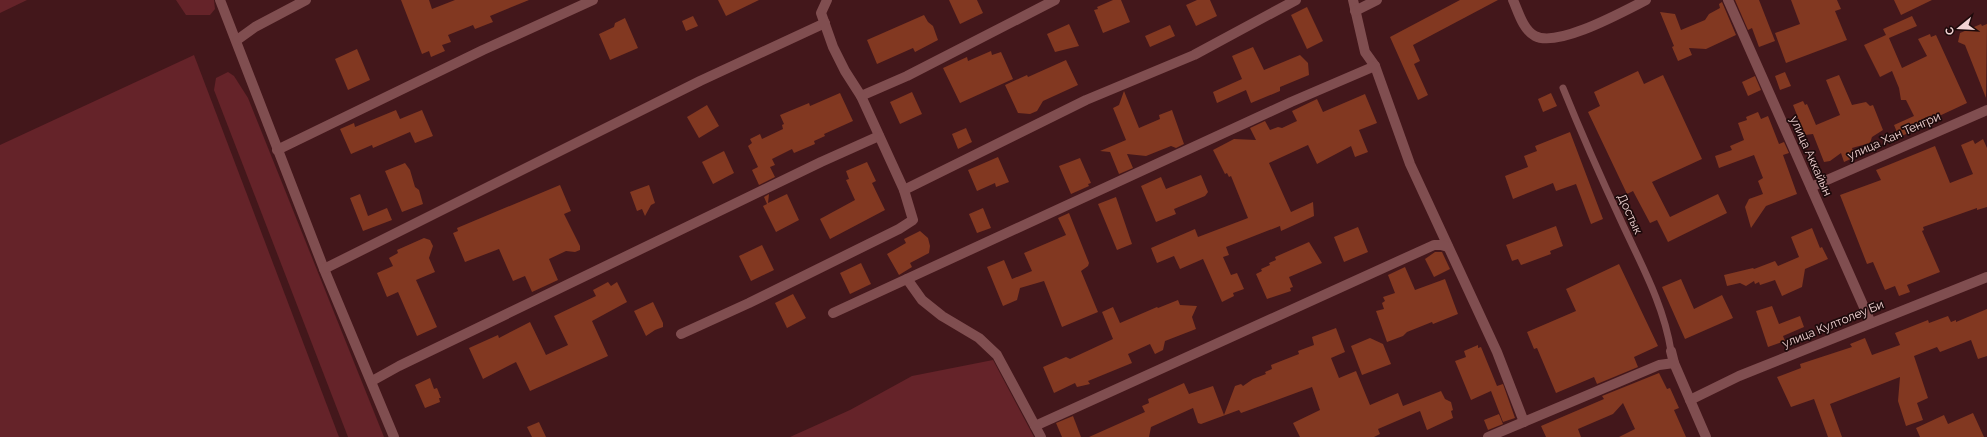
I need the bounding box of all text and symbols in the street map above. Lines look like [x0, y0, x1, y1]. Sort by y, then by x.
north arrow [1939, 8, 1979, 48]
text: С [1942, 25, 1957, 37]
street label: улица Хан Тенгри [1845, 109, 1943, 163]
street label: улица Аккайын [1787, 114, 1835, 198]
street label: Достык [1615, 192, 1645, 236]
street label: улица Култолеу Би [1780, 297, 1886, 351]

